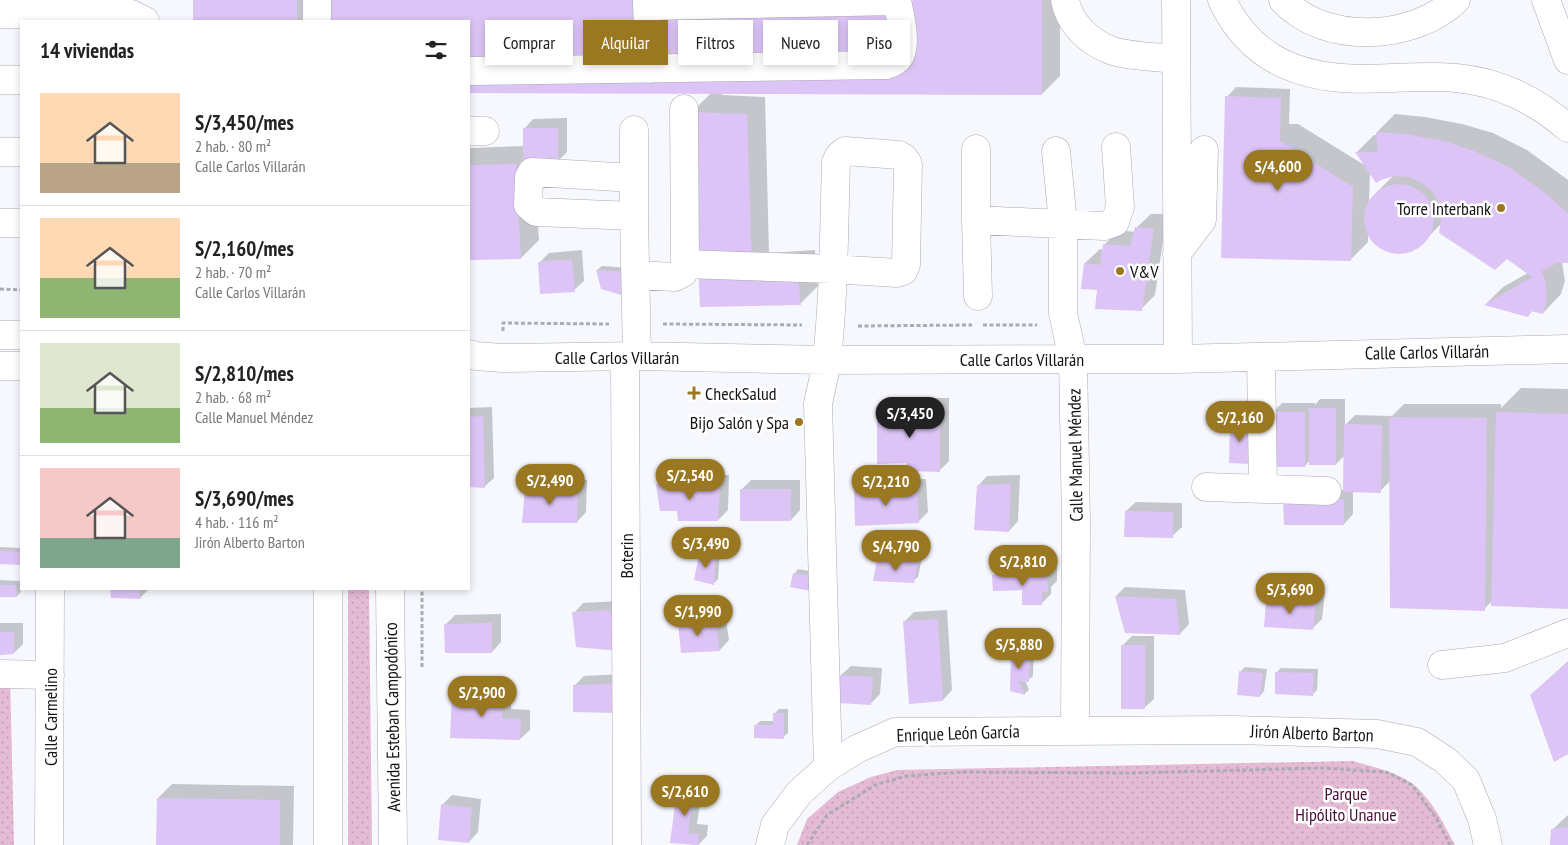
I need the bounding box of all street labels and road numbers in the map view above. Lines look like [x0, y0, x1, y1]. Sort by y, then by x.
street label: Calle Carlos Villarán [1365, 339, 1489, 365]
street label: Calle Carlos Villarán [555, 346, 679, 369]
street label: Calle Carlos Villarán [960, 348, 1084, 371]
street label: Calle Manuel Méndez [1062, 388, 1088, 522]
street label: Boterin [615, 533, 638, 579]
street label: Avenida Esteban Campodónico [379, 622, 405, 812]
street label: Calle Carmelino [39, 668, 62, 766]
street label: Enrique León García [896, 719, 1020, 747]
street label: Jirón Alberto Barton [1249, 719, 1374, 747]

